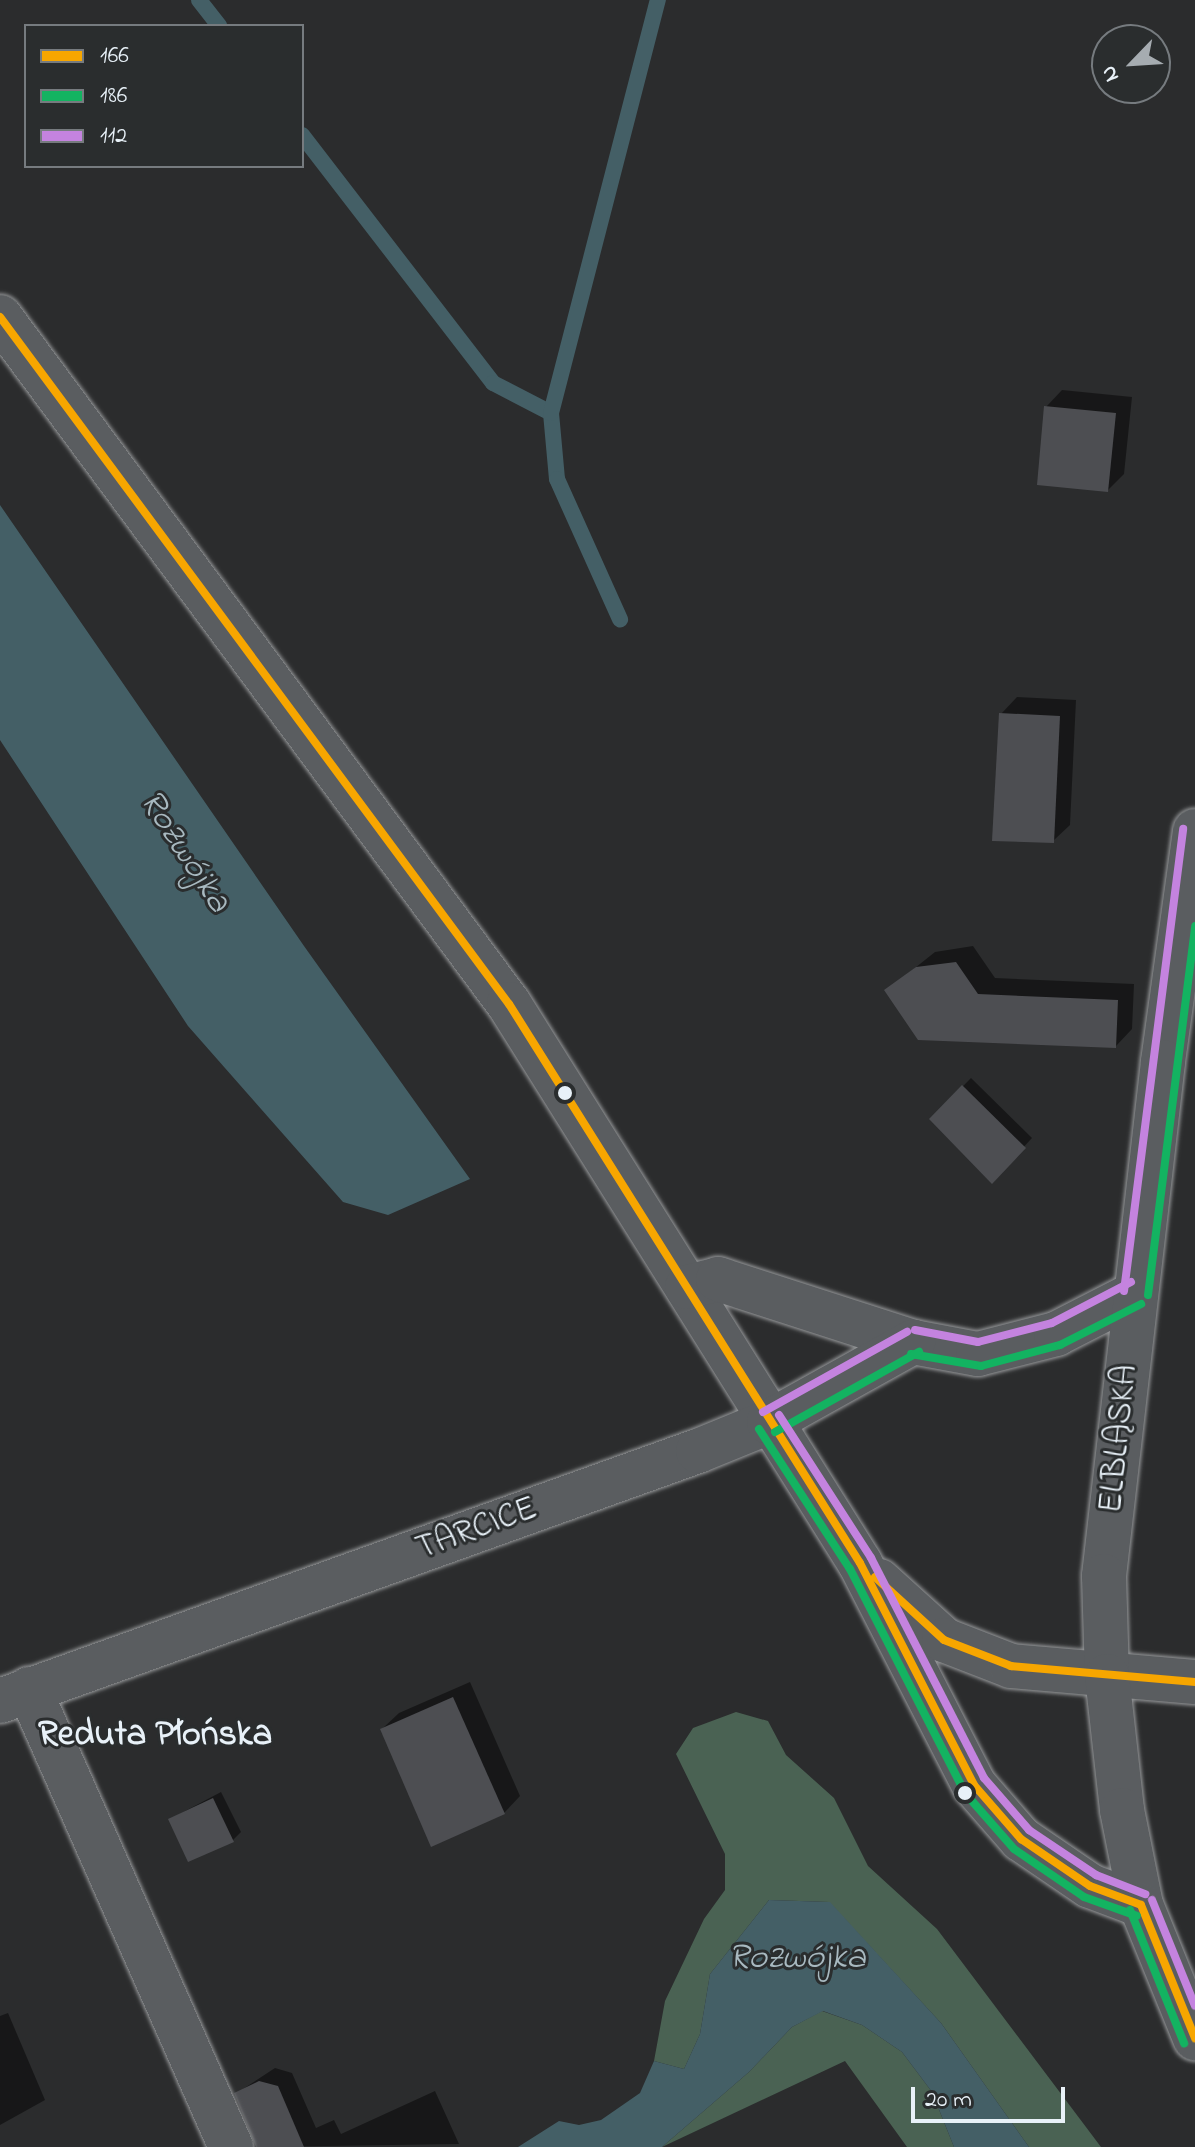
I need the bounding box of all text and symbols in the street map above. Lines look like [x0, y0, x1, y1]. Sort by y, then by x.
legend [24, 24, 304, 168]
north arrow [1091, 24, 1171, 104]
text: 166 [100, 39, 129, 74]
text: N [1093, 60, 1129, 87]
text: 186 [100, 79, 127, 114]
text: 112 [100, 119, 127, 154]
water label: Rozwójka [128, 783, 240, 921]
unlabelled marker [557, 1085, 573, 1101]
street label: ELBLĄSKA [1092, 1363, 1148, 1515]
street label: TARCICE [411, 1489, 543, 1571]
district label: Reduta Płońska [38, 1714, 272, 1758]
unlabelled marker [957, 1785, 973, 1801]
water label: Rozwójka [728, 1937, 866, 1981]
scale bar [915, 2071, 1069, 2121]
text: 20 m [925, 2083, 972, 2118]

